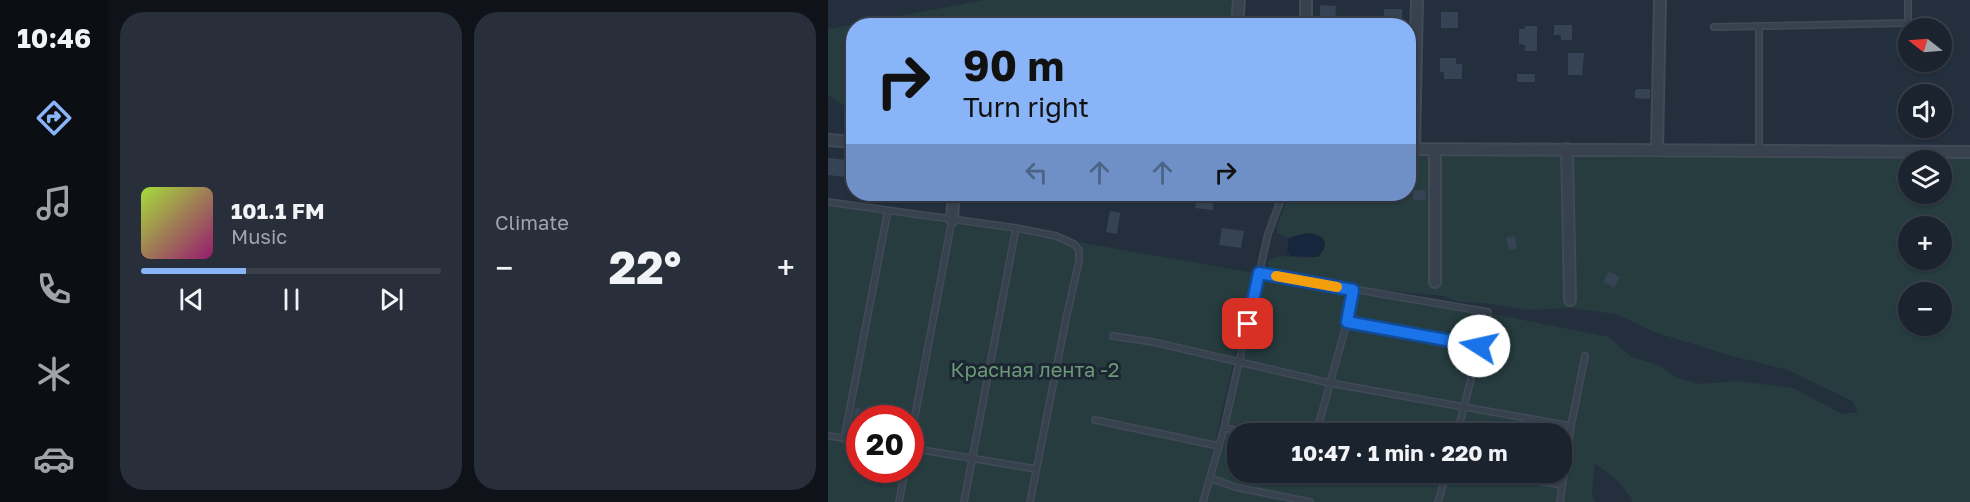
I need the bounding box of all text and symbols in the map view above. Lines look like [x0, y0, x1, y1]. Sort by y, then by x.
north arrow [1898, 18, 1952, 72]
map controls [1898, 18, 1952, 336]
text: 10:46 [17, 22, 91, 54]
text: 90 m [963, 40, 1064, 90]
icon: right [864, 42, 942, 120]
button: sound [1898, 84, 1952, 138]
text: Turn right [963, 91, 1089, 123]
icon: directions [33, 97, 75, 139]
button: layers [1898, 150, 1952, 204]
icon: left [1020, 156, 1053, 189]
icon: ahead [1083, 156, 1116, 189]
icon: ahead [1146, 156, 1179, 189]
icon: right [1209, 156, 1242, 189]
icon: music [33, 182, 75, 224]
text: 101.1 FM [231, 197, 325, 224]
text: Climate [495, 210, 569, 234]
button: + [1898, 216, 1952, 270]
text: Music [231, 224, 287, 248]
text: 22° [609, 240, 681, 294]
text: − [495, 248, 513, 287]
text: + [777, 248, 795, 287]
icon: phone [33, 268, 75, 310]
button: − [1898, 282, 1952, 336]
icon: previous [175, 283, 208, 316]
icon: pause [275, 283, 308, 316]
icon: next [375, 283, 408, 316]
pin [1222, 298, 1273, 349]
icon: arrive [1231, 307, 1264, 340]
position arrow [1447, 314, 1511, 378]
icon: climate [33, 353, 75, 395]
park label: Красная лента -2 [951, 357, 1119, 381]
speed limit sign: 20 [846, 405, 924, 483]
icon: car [33, 438, 75, 480]
text: 10:47 · 1 min · 220 m [1292, 439, 1507, 466]

